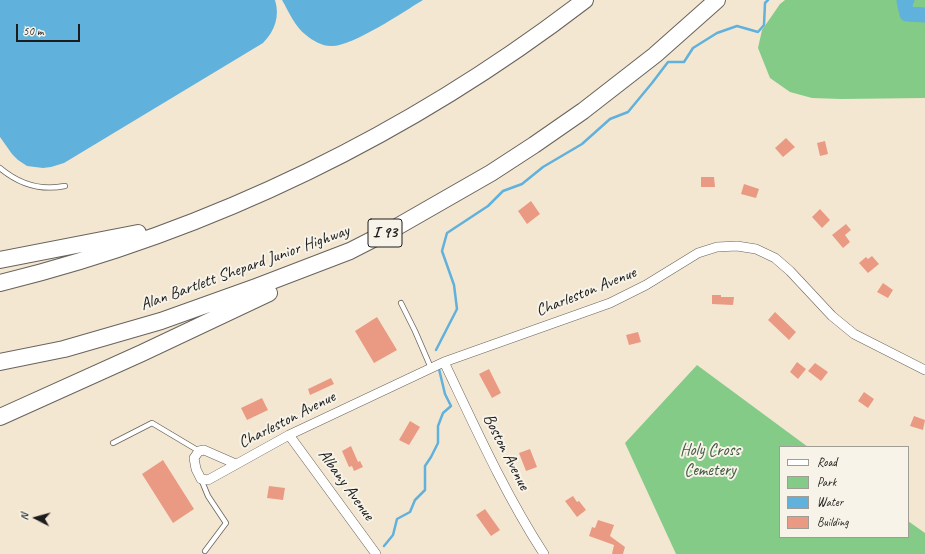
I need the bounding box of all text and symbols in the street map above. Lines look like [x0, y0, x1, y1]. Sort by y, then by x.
scale bar [18, 16, 82, 42]
text: 50 m [23, 23, 43, 39]
road number: I 93 [368, 219, 402, 247]
street label: Alan Bartlett Shepard Junior Highway [138, 221, 352, 315]
street label: Charleston Avenue [533, 263, 639, 321]
street label: Charleston Avenue [235, 387, 339, 453]
street label: Boston Avenue [478, 410, 534, 494]
park label: Holy Cross Cemetery [680, 441, 740, 481]
street label: Albany Avenue [313, 445, 379, 525]
legend [779, 446, 909, 538]
text: Road [817, 454, 837, 470]
text: Park [817, 474, 836, 490]
text: Water [817, 494, 843, 510]
north arrow [16, 498, 56, 538]
text: N [17, 513, 31, 521]
text: Building [817, 514, 849, 530]

